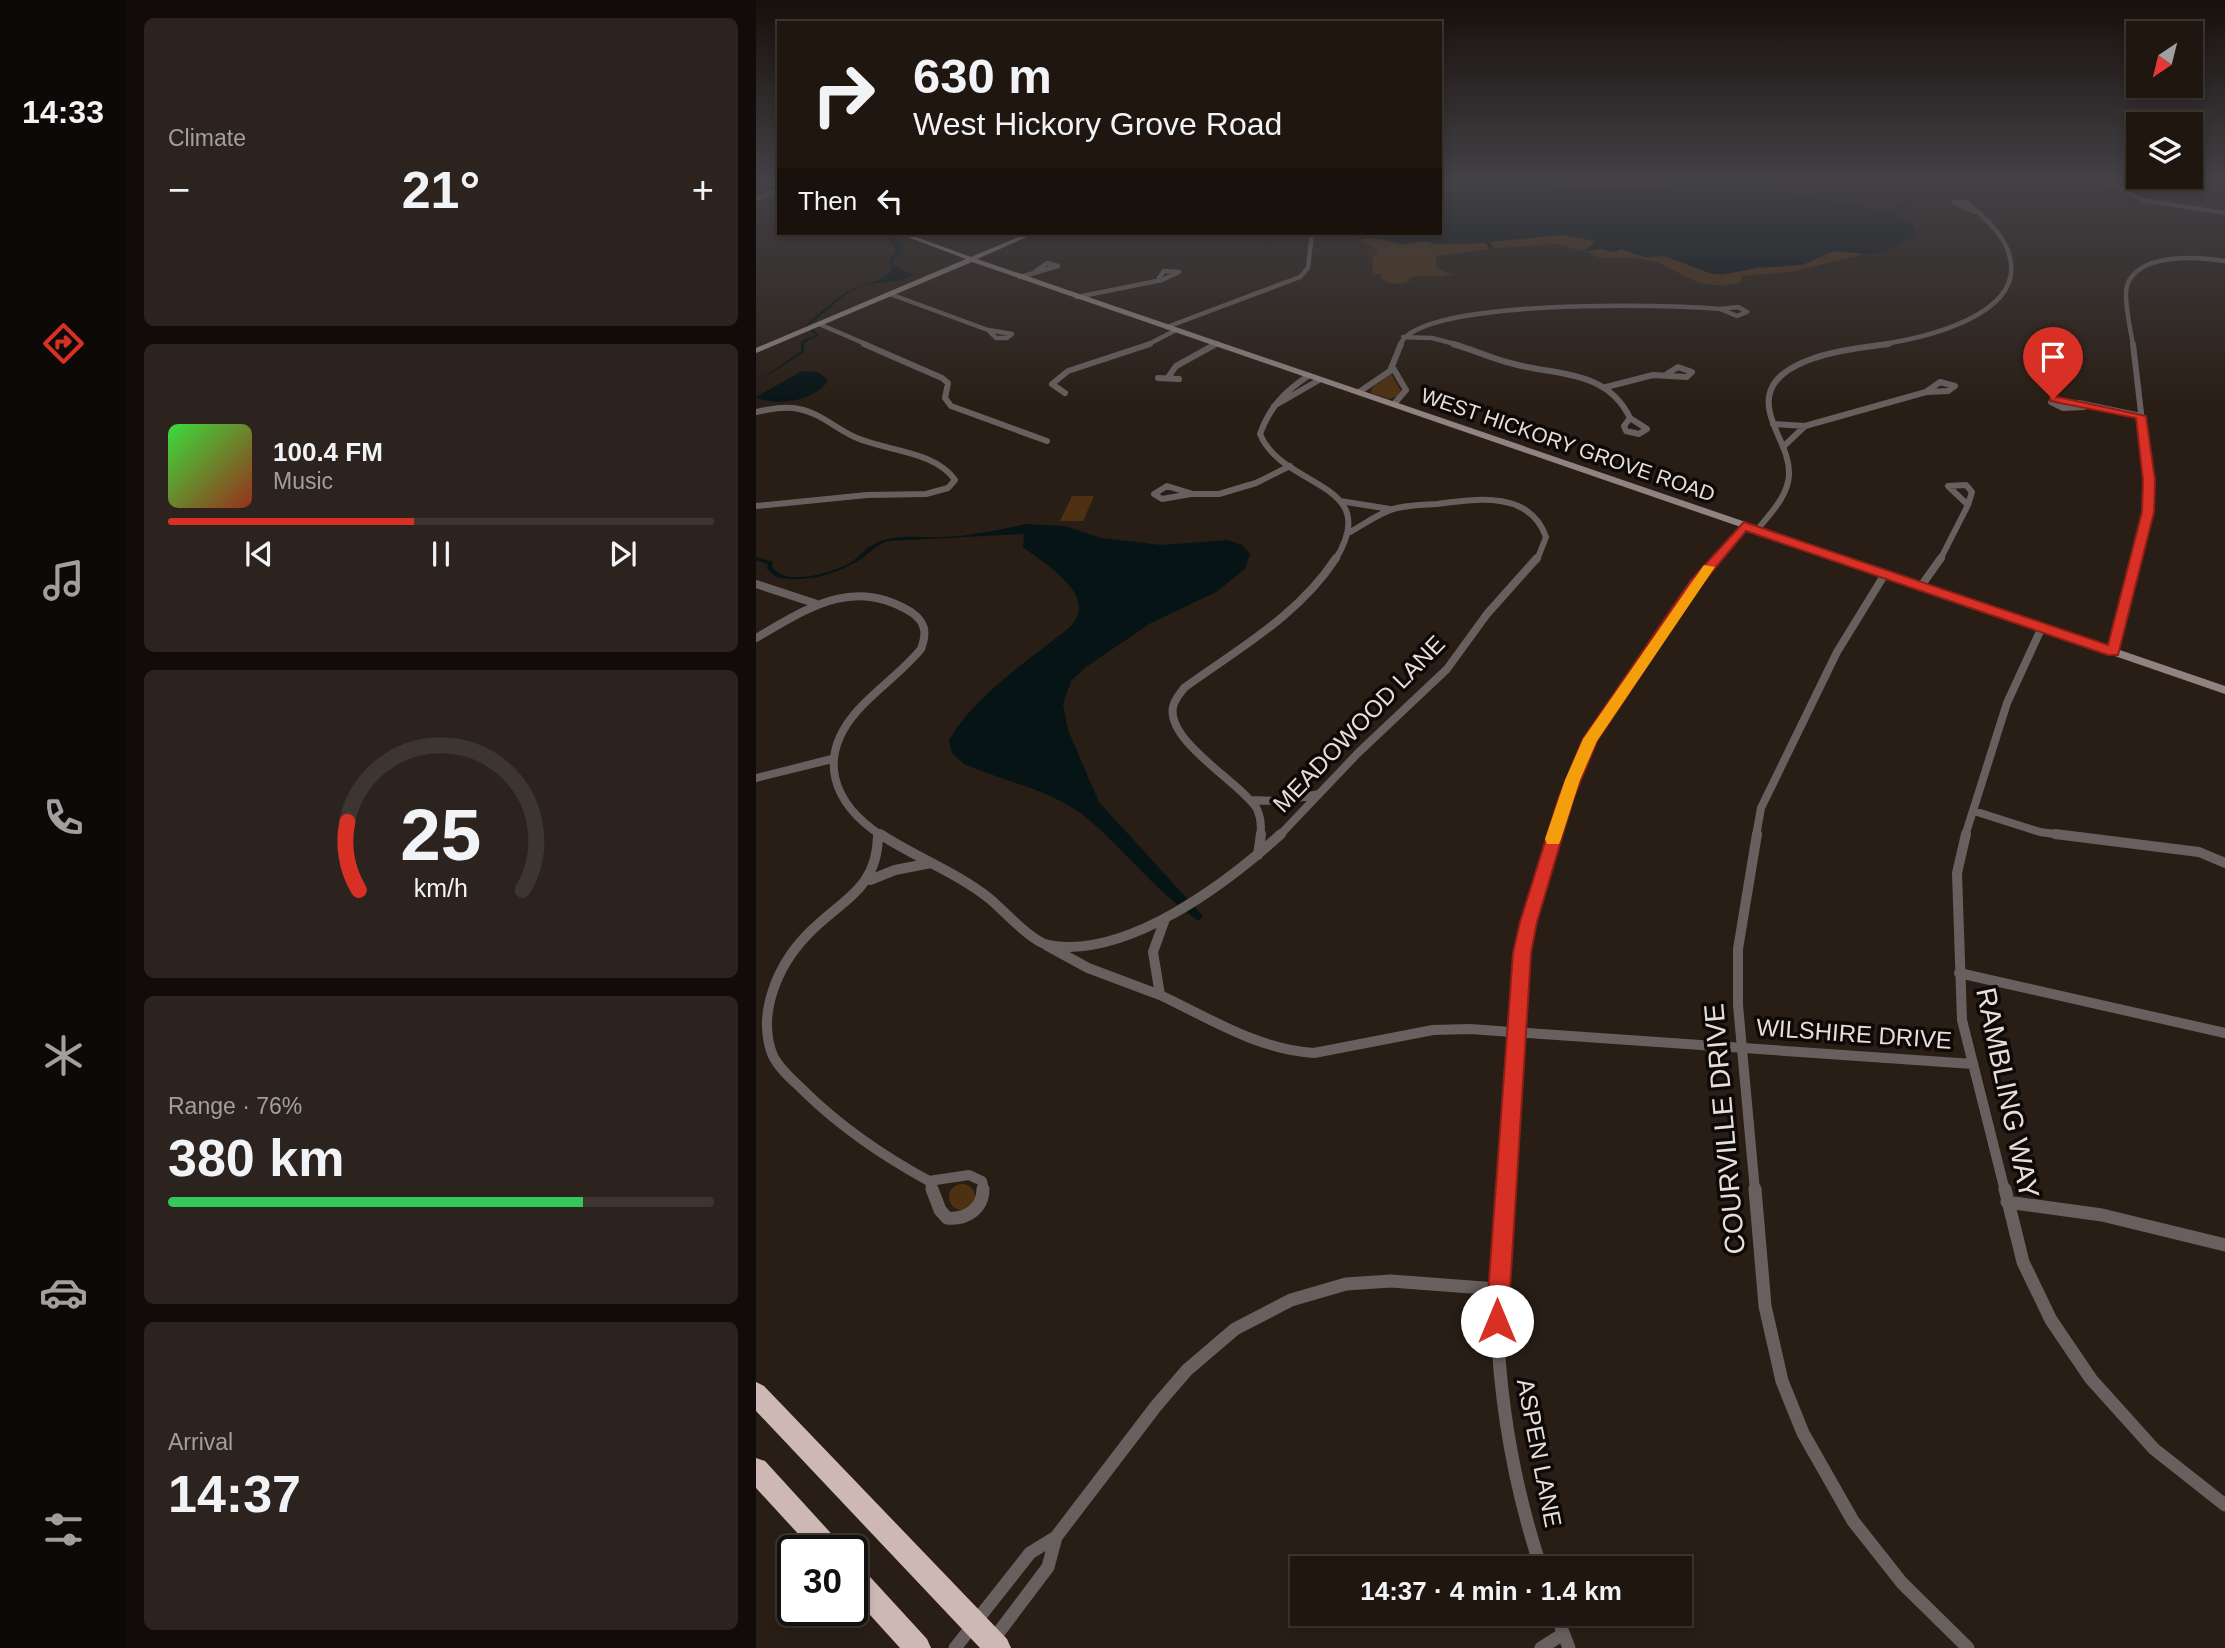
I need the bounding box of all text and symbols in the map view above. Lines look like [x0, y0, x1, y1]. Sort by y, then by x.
north arrow [2126, 21, 2203, 98]
map controls [2126, 21, 2203, 189]
icon: right [798, 49, 889, 140]
text: 630 m [913, 49, 1052, 103]
text: 14:33 [22, 94, 104, 130]
text: West Hickory Grove Road [913, 106, 1282, 142]
button: layers [2126, 112, 2203, 189]
text: Climate [168, 125, 246, 151]
text: 21° [402, 161, 480, 219]
text: − [168, 169, 190, 211]
text: + [692, 169, 714, 211]
icon: left [871, 182, 909, 220]
text: Then [798, 186, 857, 216]
icon: directions [39, 319, 88, 368]
pin [2023, 327, 2083, 399]
icon: arrive [2034, 338, 2072, 376]
street label: WEST HICKORY GROVE ROAD [1418, 383, 1718, 506]
text: 100.4 FM [273, 437, 383, 467]
text: Music [273, 468, 333, 494]
icon: previous [240, 535, 278, 573]
icon: pause [422, 535, 460, 573]
icon: next [604, 535, 642, 573]
icon: music [39, 556, 88, 605]
street label: MEADOWOOD LANE [1267, 630, 1450, 817]
icon: phone [39, 793, 88, 842]
text: 25 [401, 794, 481, 875]
text: km/h [414, 874, 468, 902]
street label: RAMBLING WAY [1970, 985, 2045, 1202]
street label: COURVILLE DRIVE [1698, 1002, 1751, 1256]
street label: WILSHIRE DRIVE [1755, 1013, 1953, 1054]
icon: climate [39, 1031, 88, 1080]
text: Range · 76% [168, 1093, 302, 1119]
text: 380 km [168, 1129, 344, 1187]
icon: car [39, 1268, 88, 1317]
position arrow [1460, 1284, 1534, 1358]
street label: ASPEN LANE [1512, 1376, 1567, 1529]
text: Arrival [168, 1429, 233, 1455]
text: 14:37 [168, 1465, 301, 1523]
icon: filters [39, 1505, 88, 1554]
speed limit sign: 30 [777, 1535, 868, 1626]
text: 14:37 · 4 min · 1.4 km [1360, 1576, 1622, 1606]

